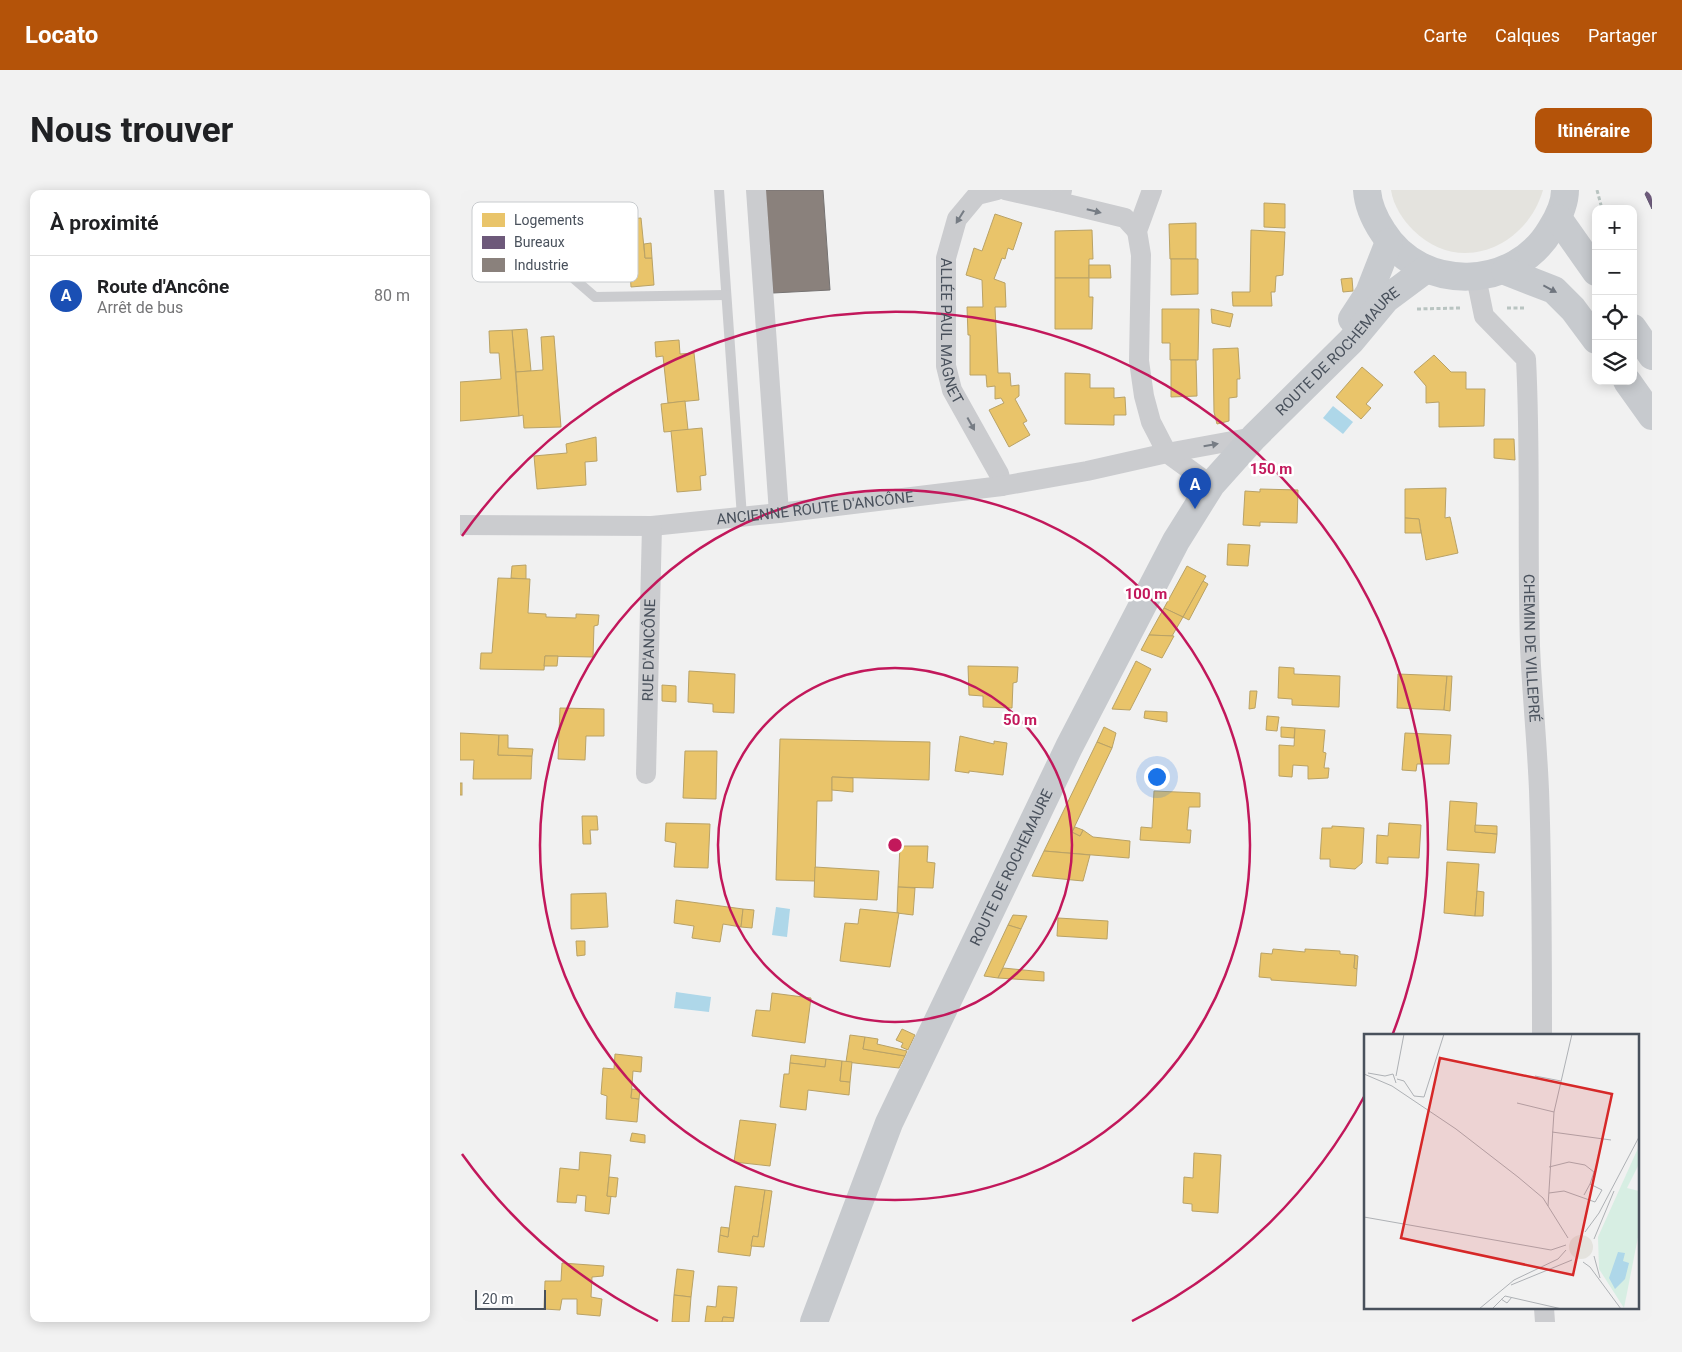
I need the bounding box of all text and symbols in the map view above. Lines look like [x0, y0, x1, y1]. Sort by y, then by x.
text: Locato [25, 21, 98, 49]
text: Carte [1424, 25, 1467, 46]
text: Calques [1495, 25, 1560, 46]
text: Partager [1588, 25, 1657, 46]
button: Itinéraire [1535, 108, 1652, 153]
text: Nous trouver [30, 110, 233, 151]
legend [472, 202, 638, 282]
map controls [1592, 205, 1637, 385]
button: + [1592, 205, 1637, 250]
one-way arrow [1087, 207, 1102, 215]
one-way arrow [956, 210, 965, 224]
text: À proximité [50, 211, 159, 235]
text: Logements [514, 212, 584, 228]
text: Bureaux [514, 234, 565, 250]
button: − [1592, 250, 1637, 295]
text: Industrie [514, 257, 569, 273]
street label: ALLÉE PAUL MAGNET [937, 258, 967, 407]
text: Route d'Ancône [97, 275, 229, 298]
street label: ROUTE DE ROCHEMAURE [1272, 283, 1403, 419]
one-way arrow [1542, 285, 1557, 293]
text: A [61, 286, 71, 305]
text: 80 m [374, 286, 410, 305]
button: locate [1592, 295, 1637, 340]
text: Arrêt de bus [97, 298, 183, 317]
button: layers [1592, 340, 1637, 385]
one-way arrow [967, 416, 975, 431]
one-way arrow [1203, 440, 1219, 448]
text: 150 m [1250, 460, 1292, 478]
pin: A [1179, 468, 1211, 509]
street label: ANCIENNE ROUTE D'ANCÔNE [715, 488, 915, 528]
street label: CHEMIN DE VILLEPRÉ [1520, 574, 1544, 723]
text: 100 m [1125, 585, 1167, 603]
street label: RUE D'ANCÔNE [639, 598, 659, 702]
text: 50 m [1003, 711, 1037, 729]
your location [1144, 764, 1170, 790]
street label: ROUTE DE ROCHEMAURE [966, 786, 1057, 949]
centre of rings [886, 836, 904, 854]
inset map [1364, 1034, 1640, 1310]
scale bar [475, 1287, 546, 1310]
text: 20 m [482, 1291, 514, 1307]

